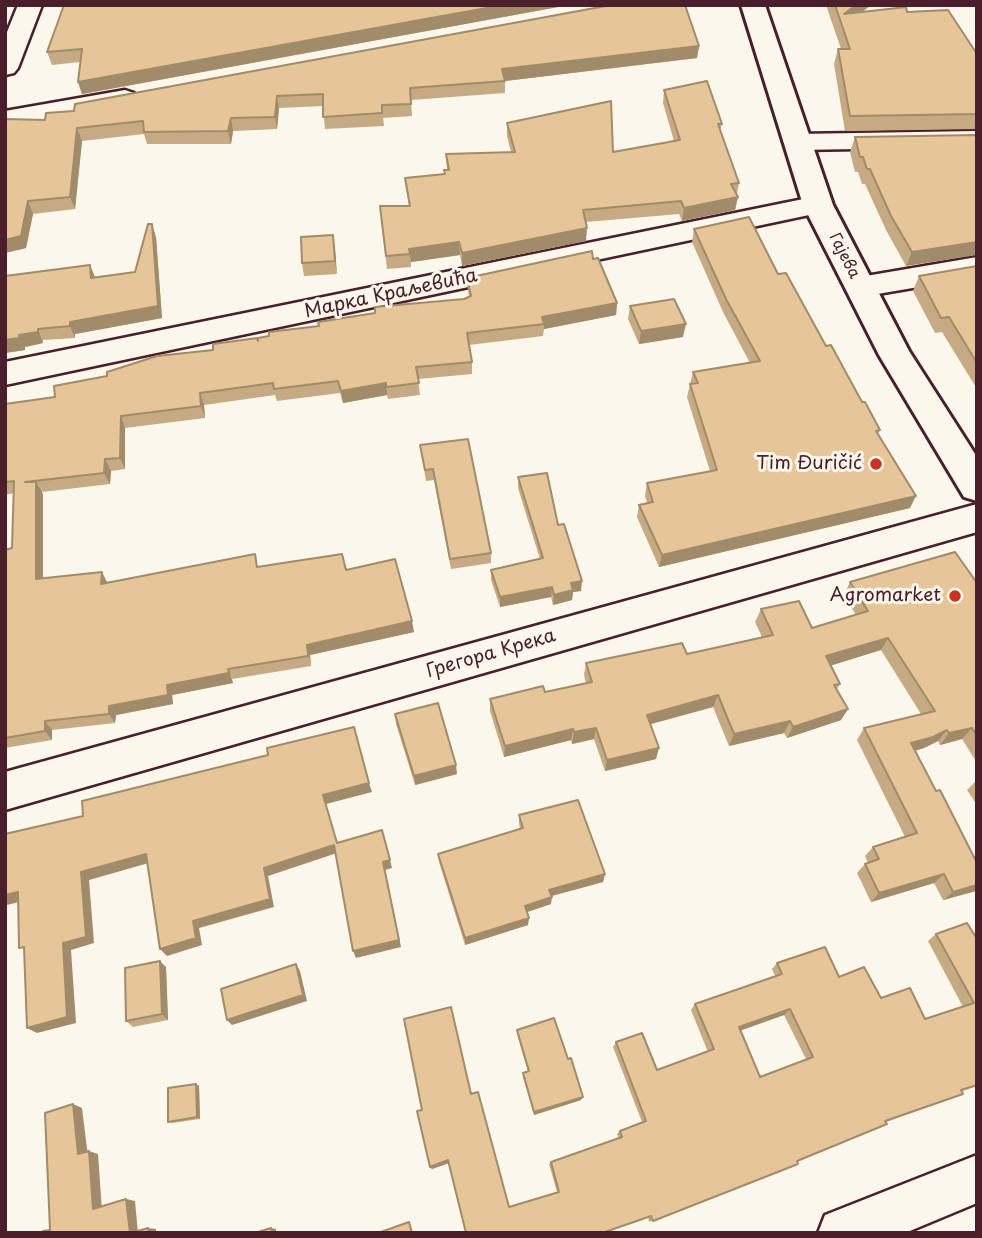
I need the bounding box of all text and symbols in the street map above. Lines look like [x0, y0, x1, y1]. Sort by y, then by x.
street label: Гајева [824, 230, 864, 282]
street label: Марка Краљевића [303, 265, 479, 323]
place label: Tim Đuričić [756, 453, 862, 475]
marker: Tim Đuričić [868, 456, 884, 472]
place label: Agromarket [830, 585, 941, 607]
marker: Agromarket [947, 588, 963, 604]
street label: Грегора Крека [424, 625, 558, 683]

